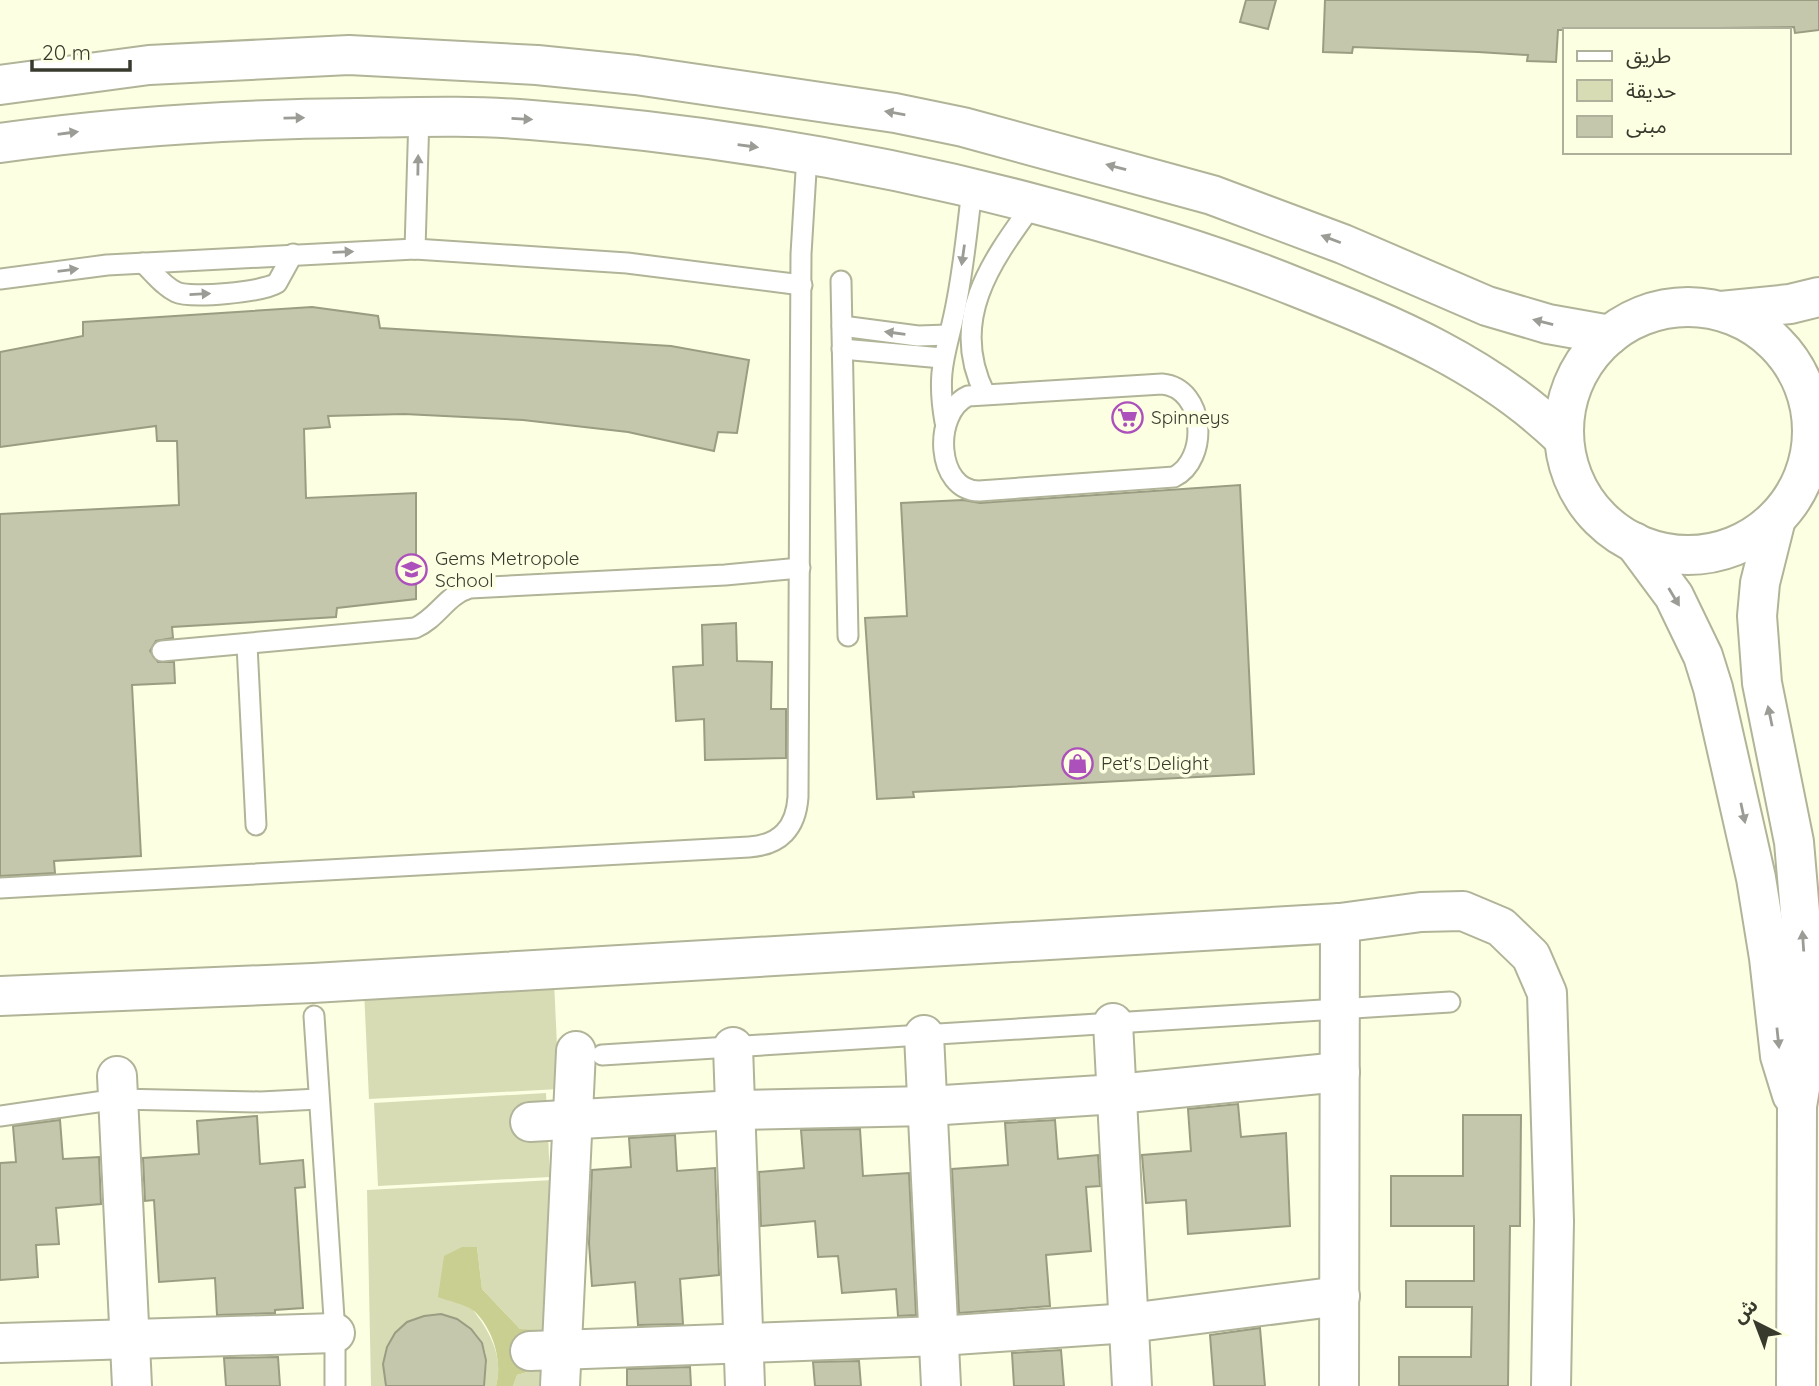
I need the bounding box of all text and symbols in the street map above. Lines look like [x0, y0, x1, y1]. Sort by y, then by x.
scale bar [32, 28, 130, 72]
legend [1563, 28, 1791, 154]
text: 20 m [42, 39, 91, 65]
text: طريق [1626, 42, 1671, 69]
text: حديقة [1626, 77, 1676, 103]
one-way arrow [884, 107, 906, 118]
text: مبنى [1626, 112, 1667, 138]
one-way arrow [284, 113, 306, 124]
one-way arrow [511, 114, 533, 125]
one-way arrow [57, 128, 79, 139]
one-way arrow [737, 141, 759, 152]
one-way arrow [412, 153, 424, 175]
one-way arrow [1105, 161, 1127, 172]
one-way arrow [1321, 234, 1342, 245]
one-way arrow [958, 244, 969, 266]
one-way arrow [333, 246, 355, 257]
one-way arrow [57, 264, 79, 275]
one-way arrow [189, 288, 211, 299]
one-way arrow [1532, 316, 1554, 327]
one-way arrow [883, 327, 905, 338]
supermarket icon: Spinneys [1111, 400, 1145, 434]
place label: Spinneys [1151, 405, 1229, 429]
place label: Gems Metropole School [435, 546, 580, 592]
school or university icon: Gems Metropole School [395, 552, 429, 586]
one-way arrow [1668, 588, 1681, 607]
one-way arrow [1764, 705, 1775, 727]
shop icon: Pet's Delight [1061, 746, 1095, 780]
place label: Pet's Delight [1101, 751, 1209, 775]
one-way arrow [1737, 802, 1748, 824]
one-way arrow [1797, 929, 1808, 951]
one-way arrow [1773, 1027, 1784, 1049]
north arrow [1721, 1288, 1791, 1358]
text: ش [1727, 1293, 1762, 1328]

